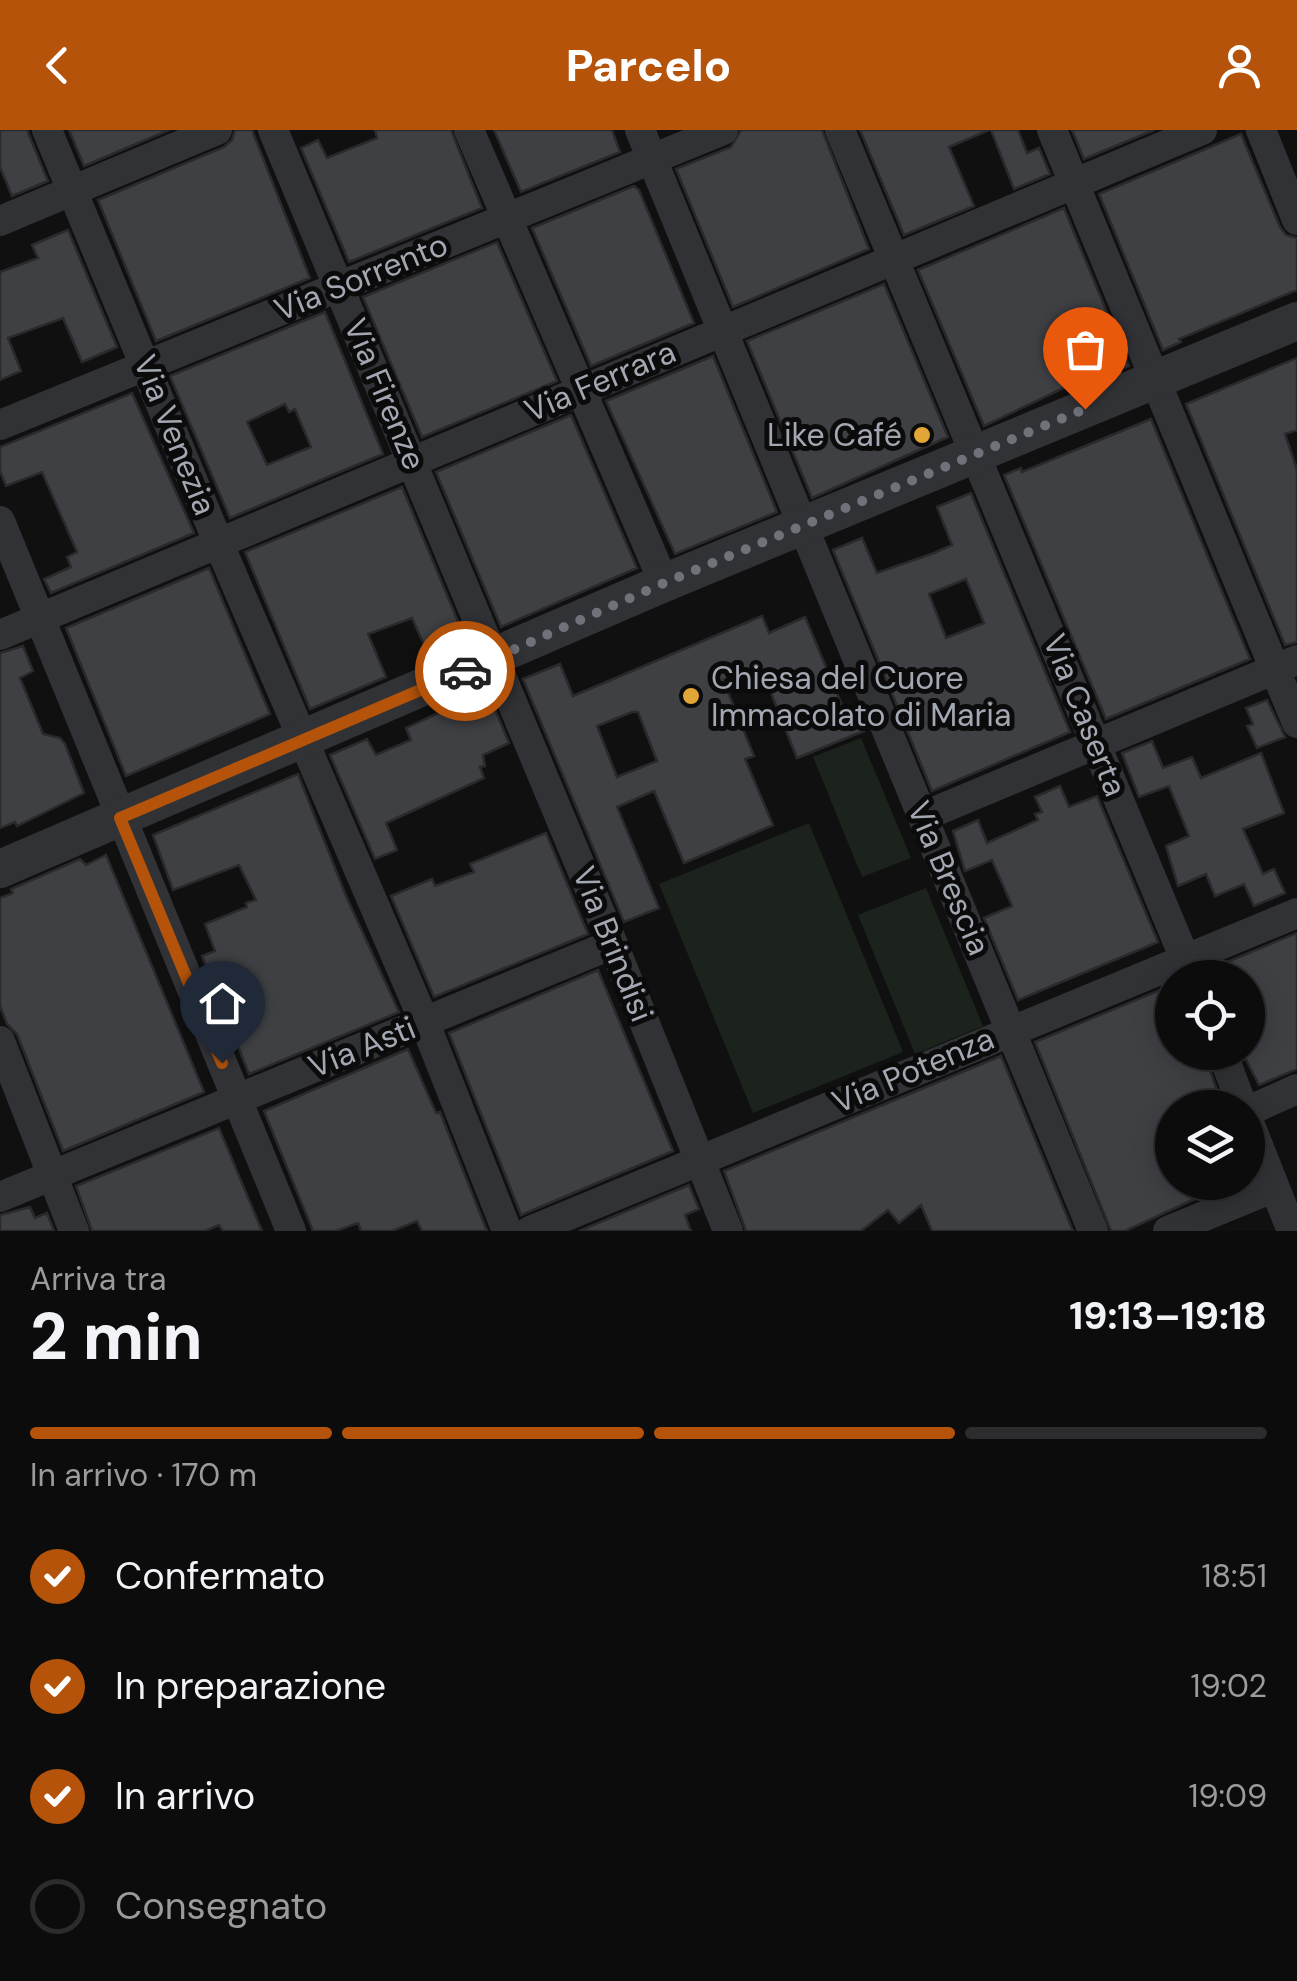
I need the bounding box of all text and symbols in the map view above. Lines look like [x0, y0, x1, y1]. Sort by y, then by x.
text: Parcelo [566, 36, 731, 95]
icon: back [30, 38, 85, 93]
icon: person [1212, 38, 1267, 93]
street label: Via Sorrento [268, 223, 454, 331]
pin [1043, 307, 1128, 410]
street label: Via Firenze [334, 312, 436, 476]
icon: bag [1058, 322, 1113, 377]
street label: Via Ferrara [518, 330, 682, 432]
street label: Via Venezia [124, 349, 226, 521]
place label: Like Café [767, 414, 902, 456]
marker: Like Café [911, 424, 933, 446]
courier [415, 621, 515, 721]
street label: Via Caserta [1033, 628, 1137, 802]
icon: car [438, 644, 493, 699]
place label: Chiesa del Cuore Immacolato di Maria [711, 657, 1011, 736]
marker: Chiesa del Cuore Immacolato di Maria [680, 685, 702, 707]
street label: Via Brescia [898, 795, 1000, 961]
street label: Via Brindisi [563, 860, 663, 1028]
map controls [1155, 960, 1265, 1200]
button: locate [1155, 960, 1265, 1070]
pin [180, 961, 265, 1064]
icon: home [195, 976, 250, 1031]
street label: Via Asti [302, 1007, 422, 1087]
street label: Via Potenza [826, 1017, 1000, 1123]
button: layers [1155, 1090, 1265, 1200]
text: Arriva tra [30, 1258, 166, 1300]
text: 19:13–19:18 [1069, 1291, 1267, 1341]
text: 2 min [30, 1295, 203, 1379]
text: In arrivo · 170 m [30, 1454, 257, 1496]
icon: check [30, 1549, 85, 1604]
text: Confermato [115, 1551, 325, 1601]
text: 18:51 [1202, 1555, 1267, 1597]
icon: check [30, 1659, 85, 1714]
text: In preparazione [115, 1661, 386, 1711]
text: 19:02 [1190, 1665, 1267, 1707]
icon: check [30, 1769, 85, 1824]
text: In arrivo [115, 1771, 255, 1821]
text: 19:09 [1188, 1775, 1267, 1817]
text: Consegnato [115, 1881, 327, 1931]

